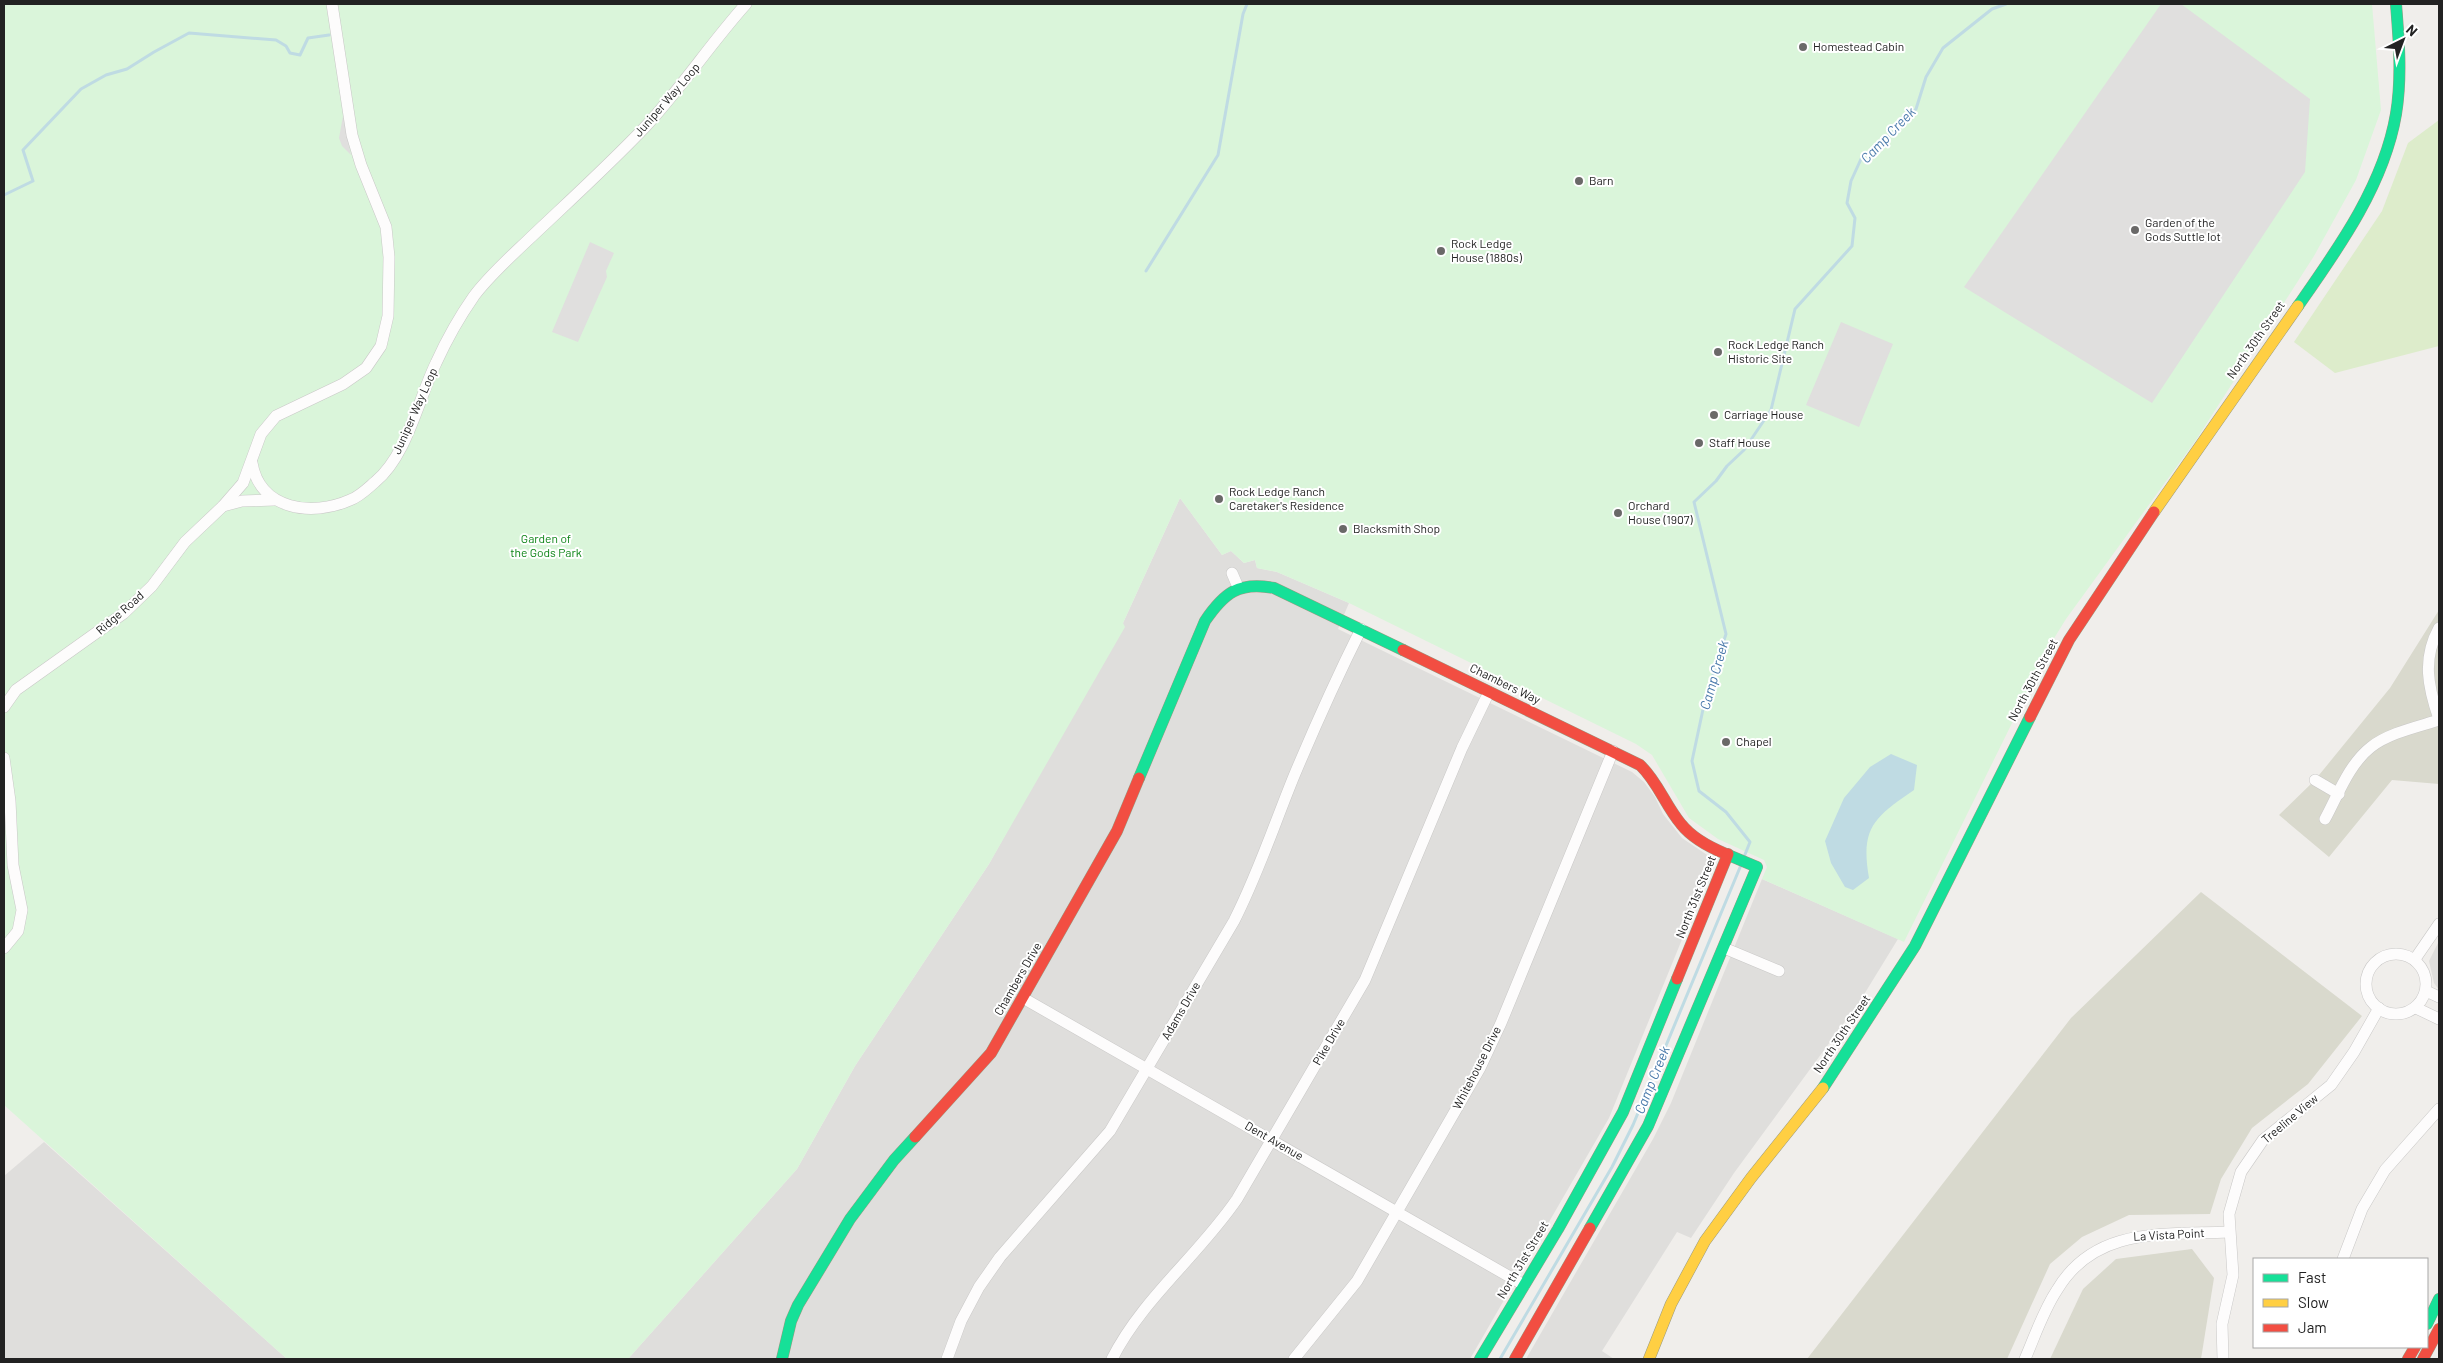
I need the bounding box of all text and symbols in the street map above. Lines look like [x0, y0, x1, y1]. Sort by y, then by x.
north arrow [2378, 15, 2428, 65]
text: N [2403, 21, 2421, 39]
place label: Homestead Cabin [1813, 39, 1904, 53]
marker: Homestead Cabin [1797, 41, 1809, 53]
street label: Juniper Way Loop [630, 60, 702, 139]
water label: Camp Creek [1857, 103, 1919, 166]
place label: Barn [1589, 173, 1613, 187]
marker: Barn [1573, 175, 1585, 187]
place label: Garden of the Gods Suttle lot [2145, 215, 2221, 243]
marker: Garden of the Gods Suttle lot [2129, 224, 2141, 236]
place label: Rock Ledge House (1880s) [1451, 236, 1523, 264]
marker: Rock Ledge House (1880s) [1435, 245, 1447, 257]
street label: North 30th Street [2223, 298, 2287, 381]
place label: Rock Ledge Ranch Historic Site [1728, 337, 1824, 365]
marker: Rock Ledge Ranch Historic Site [1712, 346, 1724, 358]
street label: Juniper Way Loop [389, 365, 439, 456]
place label: Carriage House [1724, 407, 1803, 421]
marker: Carriage House [1708, 409, 1720, 421]
place label: Staff House [1709, 435, 1770, 449]
marker: Staff House [1693, 437, 1705, 449]
place label: Rock Ledge Ranch Caretaker's Residence [1229, 484, 1344, 512]
marker: Rock Ledge Ranch Caretaker's Residence [1213, 493, 1225, 505]
place label: Orchard House (1907) [1628, 498, 1693, 526]
marker: Orchard House (1907) [1612, 507, 1624, 519]
place label: Blacksmith Shop [1353, 521, 1440, 535]
marker: Blacksmith Shop [1337, 523, 1349, 535]
park label: Garden of the Gods Park [510, 531, 582, 559]
street label: Ridge Road [93, 588, 146, 637]
street label: North 30th Street [2004, 636, 2060, 723]
water label: Camp Creek [1696, 638, 1732, 712]
street label: Chambers Way [1468, 660, 1543, 706]
place label: Chapel [1736, 734, 1772, 748]
marker: Chapel [1720, 736, 1732, 748]
street label: North 31st Street [1672, 853, 1718, 940]
street label: Chambers Drive [991, 940, 1044, 1017]
street label: Adams Drive [1158, 979, 1202, 1042]
street label: North 30th Street [1810, 992, 1873, 1075]
street label: Pike Drive [1309, 1016, 1347, 1067]
street label: Whitehouse Drive [1449, 1024, 1503, 1111]
water label: Camp Creek [1630, 1043, 1673, 1116]
street label: Treeline View [2258, 1090, 2321, 1146]
street label: Dent Avenue [1243, 1118, 1306, 1162]
street label: North 31st Street [1493, 1218, 1551, 1301]
street label: La Vista Point [2133, 1225, 2205, 1243]
legend [2253, 1258, 2428, 1348]
text: Fast [2298, 1268, 2326, 1286]
text: Slow [2298, 1293, 2329, 1311]
text: Jam [2298, 1318, 2327, 1336]

